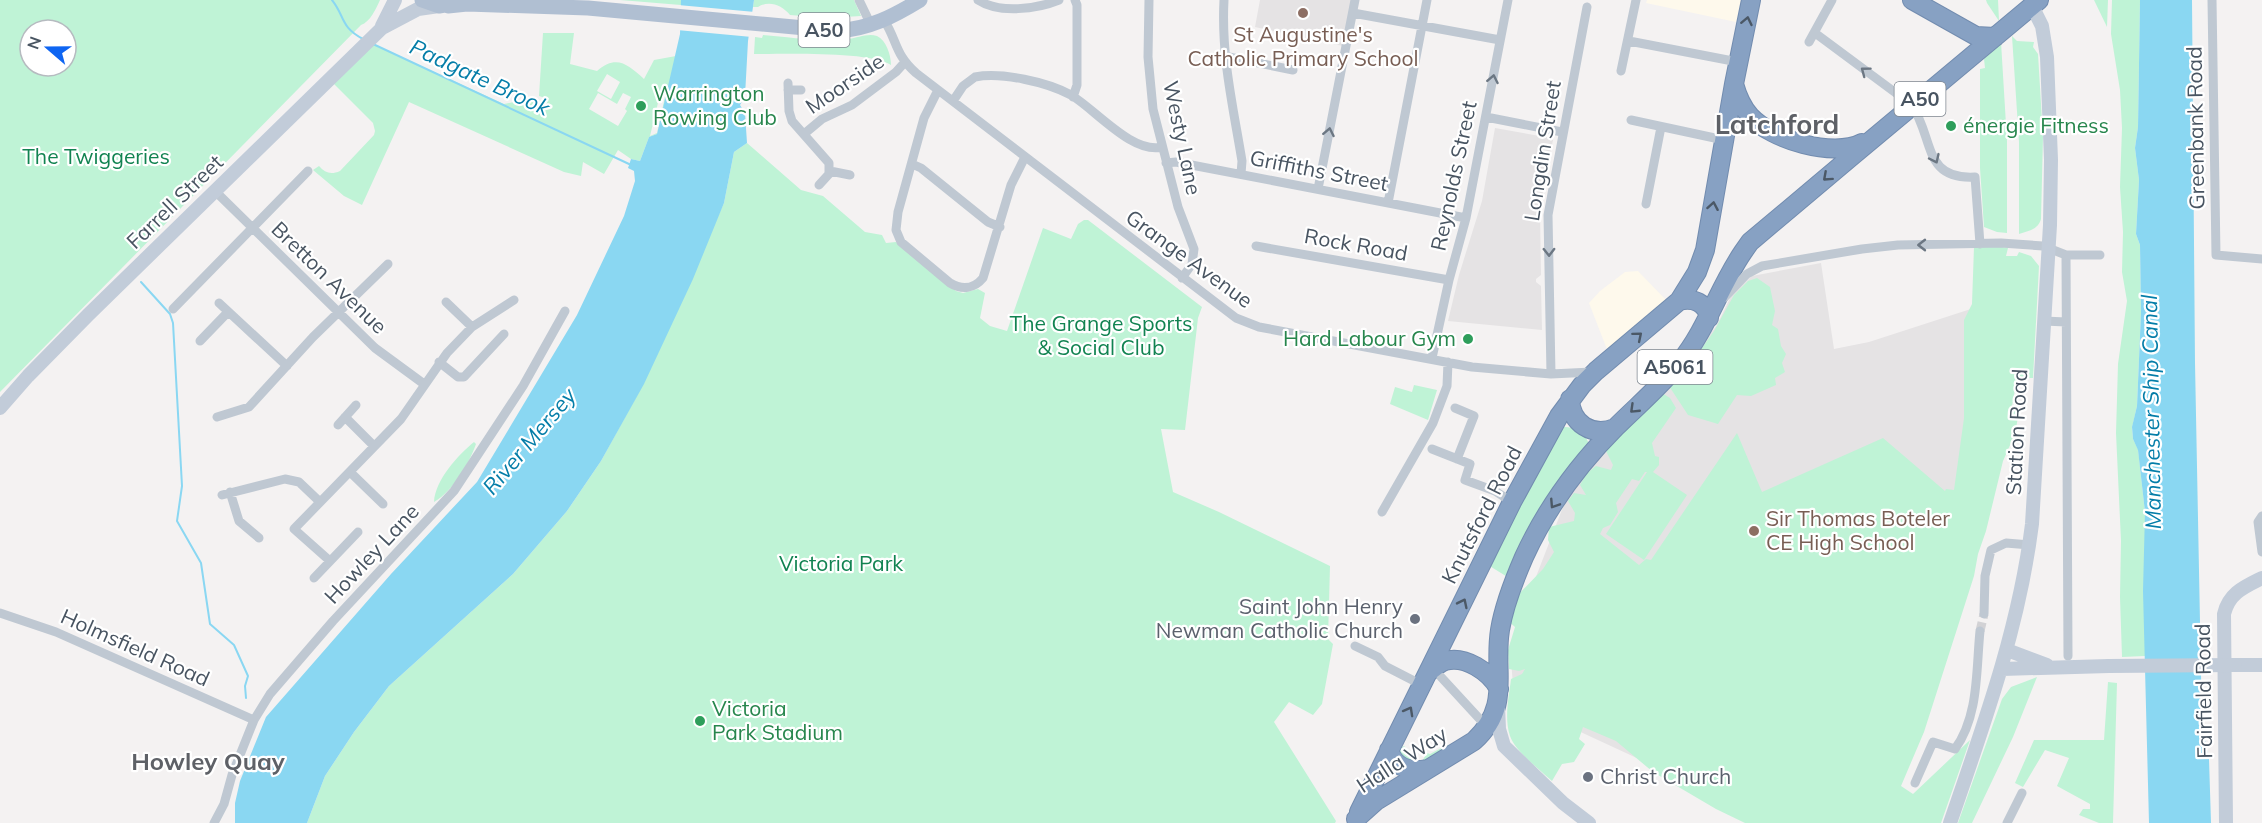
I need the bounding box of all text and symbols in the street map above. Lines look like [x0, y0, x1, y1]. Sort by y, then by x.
marker: St Augustine's Catholic Primary School [1296, 6, 1310, 20]
road number: A50 [798, 13, 850, 47]
one-way arrow [1740, 16, 1753, 26]
north arrow [18, 18, 78, 78]
place label: St Augustine's Catholic Primary School [1188, 21, 1418, 71]
water label: Padgate Brook [406, 32, 555, 122]
text: N [22, 34, 45, 52]
street label: Greenbank Road [2181, 46, 2209, 210]
street label: Moorside [800, 48, 889, 119]
one-way arrow [1861, 67, 1872, 78]
one-way arrow [1486, 74, 1499, 84]
street label: Westy Lane [1158, 78, 1208, 197]
street label: Longdin Street [1518, 79, 1566, 223]
place label: Warrington Rowing Club [653, 80, 777, 130]
road number: A50 [1894, 82, 1946, 116]
street label: Reynolds Street [1424, 98, 1482, 253]
marker: Warrington Rowing Club [634, 99, 648, 113]
district label: Latchford [1715, 107, 1839, 141]
place label: énergie Fitness [1963, 112, 2109, 138]
marker: énergie Fitness [1944, 119, 1958, 133]
one-way arrow [1322, 127, 1335, 137]
park label: The Twiggeries [22, 143, 170, 169]
street label: Griffiths Street [1248, 144, 1391, 196]
street label: Farrell Street [121, 149, 228, 254]
one-way arrow [1928, 152, 1940, 163]
one-way arrow [1823, 170, 1834, 181]
one-way arrow [1706, 201, 1718, 211]
street label: Grange Avenue [1121, 203, 1258, 313]
street label: Bretton Avenue [267, 216, 393, 339]
street label: Rock Road [1302, 222, 1410, 266]
one-way arrow [1917, 239, 1926, 251]
one-way arrow [1542, 247, 1555, 256]
water label: Manchester Ship Canal [2135, 294, 2167, 530]
park label: The Grange Sports & Social Club [1010, 310, 1192, 360]
place label: Hard Labour Gym [1283, 325, 1456, 351]
marker: Hard Labour Gym [1461, 332, 1475, 346]
one-way arrow [1631, 333, 1642, 344]
road number: A5061 [1638, 350, 1712, 384]
street label: Station Road [2000, 368, 2032, 496]
water label: River Mersey [476, 381, 583, 500]
one-way arrow [1630, 402, 1641, 413]
street label: Knutsford Road [1435, 441, 1527, 588]
street label: Howley Lane [318, 498, 424, 609]
one-way arrow [1550, 498, 1561, 509]
place label: Sir Thomas Boteler CE High School [1766, 505, 1950, 555]
marker: Sir Thomas Boteler CE High School [1747, 524, 1761, 538]
park label: Victoria Park [779, 550, 903, 576]
place label: Saint John Henry Newman Catholic Church [1156, 593, 1403, 643]
one-way arrow [1456, 599, 1467, 609]
street label: Holmsfield Road [57, 603, 214, 691]
marker: Saint John Henry Newman Catholic Church [1408, 612, 1422, 626]
street label: Fairfield Road [2189, 623, 2217, 759]
place label: Victoria Park Stadium [712, 695, 843, 745]
one-way arrow [1402, 707, 1413, 717]
marker: Victoria Park Stadium [693, 714, 707, 728]
street label: Halla Way [1351, 720, 1452, 798]
district label: Howley Quay [131, 746, 286, 776]
place label: Christ Church [1600, 763, 1731, 789]
marker: Christ Church [1581, 770, 1595, 784]

